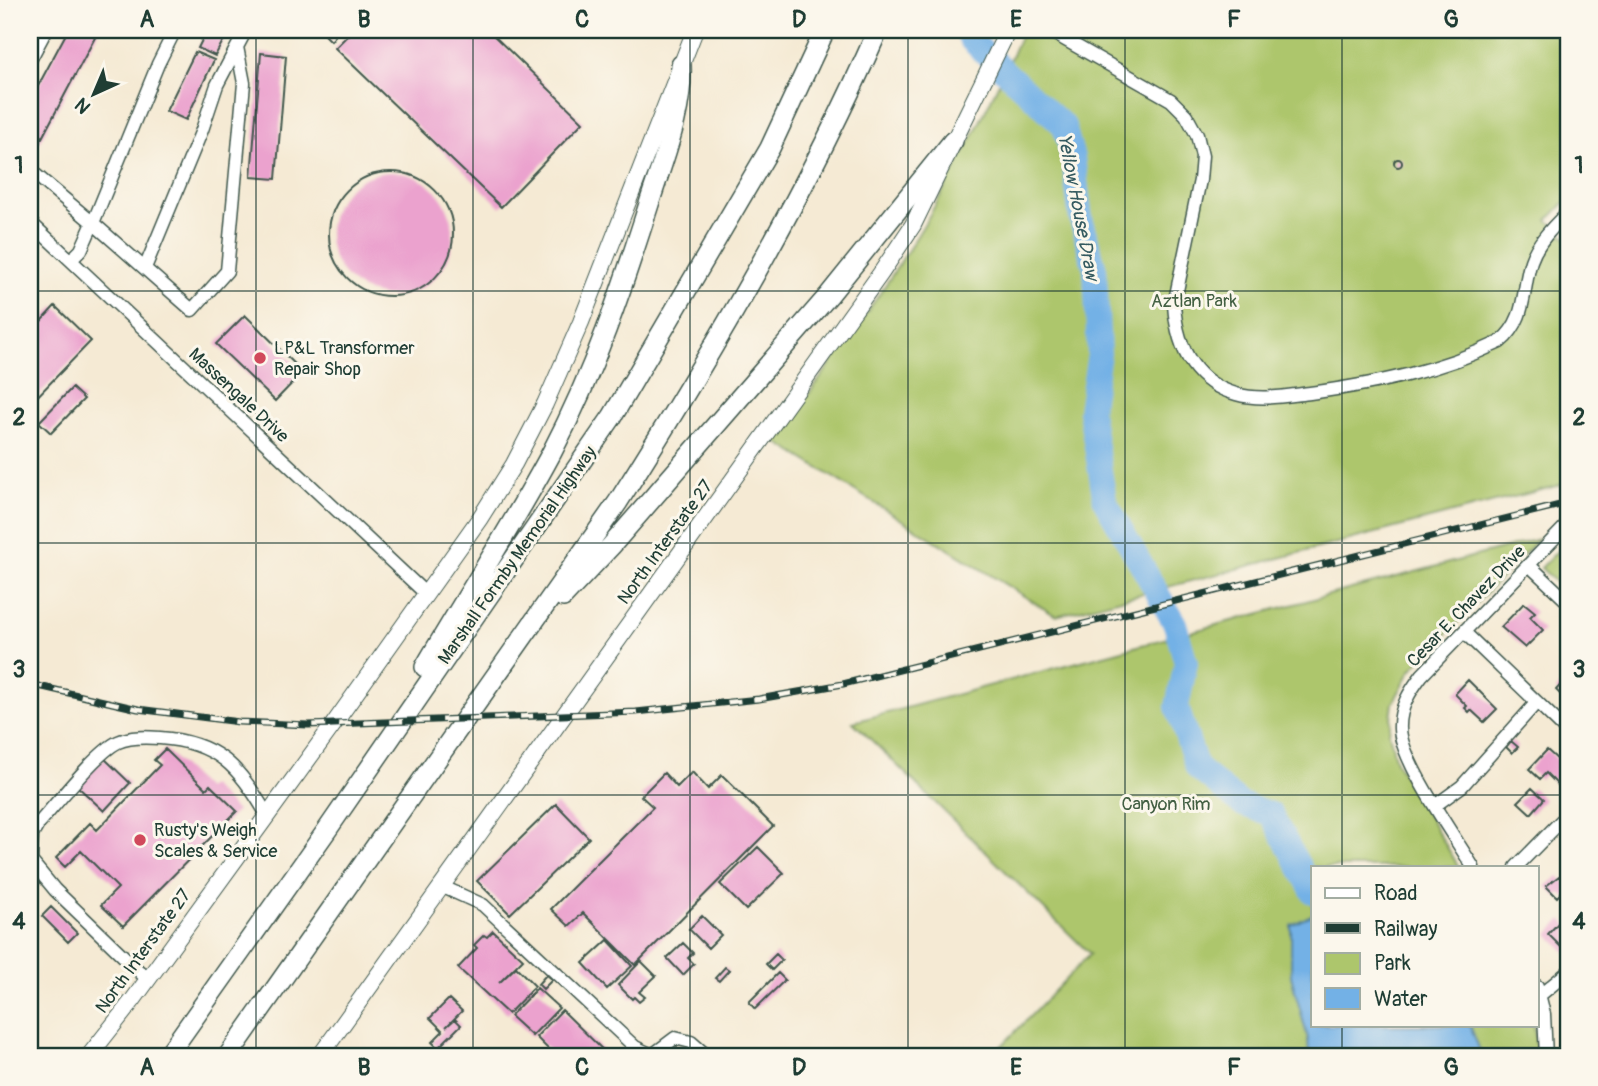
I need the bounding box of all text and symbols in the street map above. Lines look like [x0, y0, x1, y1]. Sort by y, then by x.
text: A [140, 5, 155, 34]
text: B [357, 5, 371, 34]
text: C [575, 5, 589, 34]
text: D [792, 5, 806, 34]
text: E [1010, 5, 1022, 34]
text: F [1227, 5, 1241, 34]
text: G [1443, 5, 1459, 34]
north arrow [60, 60, 130, 130]
text: N [70, 92, 96, 119]
water label: Yellow House Draw [1052, 132, 1105, 285]
text: 1 [15, 151, 24, 180]
text: 1 [1575, 151, 1584, 180]
park label: Aztlan Park [1151, 290, 1237, 313]
place label: LP&L Transformer Repair Shop [274, 337, 415, 381]
street label: Massengale Drive [184, 343, 294, 448]
marker: LP&L Transformer Repair Shop [252, 350, 268, 366]
text: 2 [13, 403, 26, 432]
text: 2 [1573, 403, 1586, 432]
street label: Marshall Formby Memorial Highway [433, 441, 602, 669]
street label: North Interstate 27 [613, 475, 719, 609]
street label: Cesar E. Chavez Drive [1402, 541, 1530, 672]
text: 3 [13, 655, 25, 684]
text: 3 [1573, 655, 1585, 684]
park label: Canyon Rim [1121, 793, 1211, 816]
place label: Rusty's Weigh Scales & Service [154, 819, 278, 863]
marker: Rusty's Weigh Scales & Service [132, 832, 148, 848]
legend [1311, 866, 1538, 1026]
text: Road [1374, 880, 1418, 907]
street label: North Interstate 27 [91, 884, 197, 1018]
text: 4 [12, 907, 26, 936]
text: 4 [1572, 907, 1586, 936]
text: Railway [1374, 916, 1438, 943]
text: Park [1374, 950, 1411, 977]
text: Water [1374, 986, 1428, 1013]
text: A [140, 1053, 155, 1082]
text: B [357, 1053, 371, 1082]
text: C [575, 1053, 589, 1082]
text: D [792, 1053, 806, 1082]
text: E [1010, 1053, 1022, 1082]
text: F [1227, 1053, 1241, 1082]
text: G [1443, 1053, 1459, 1082]

